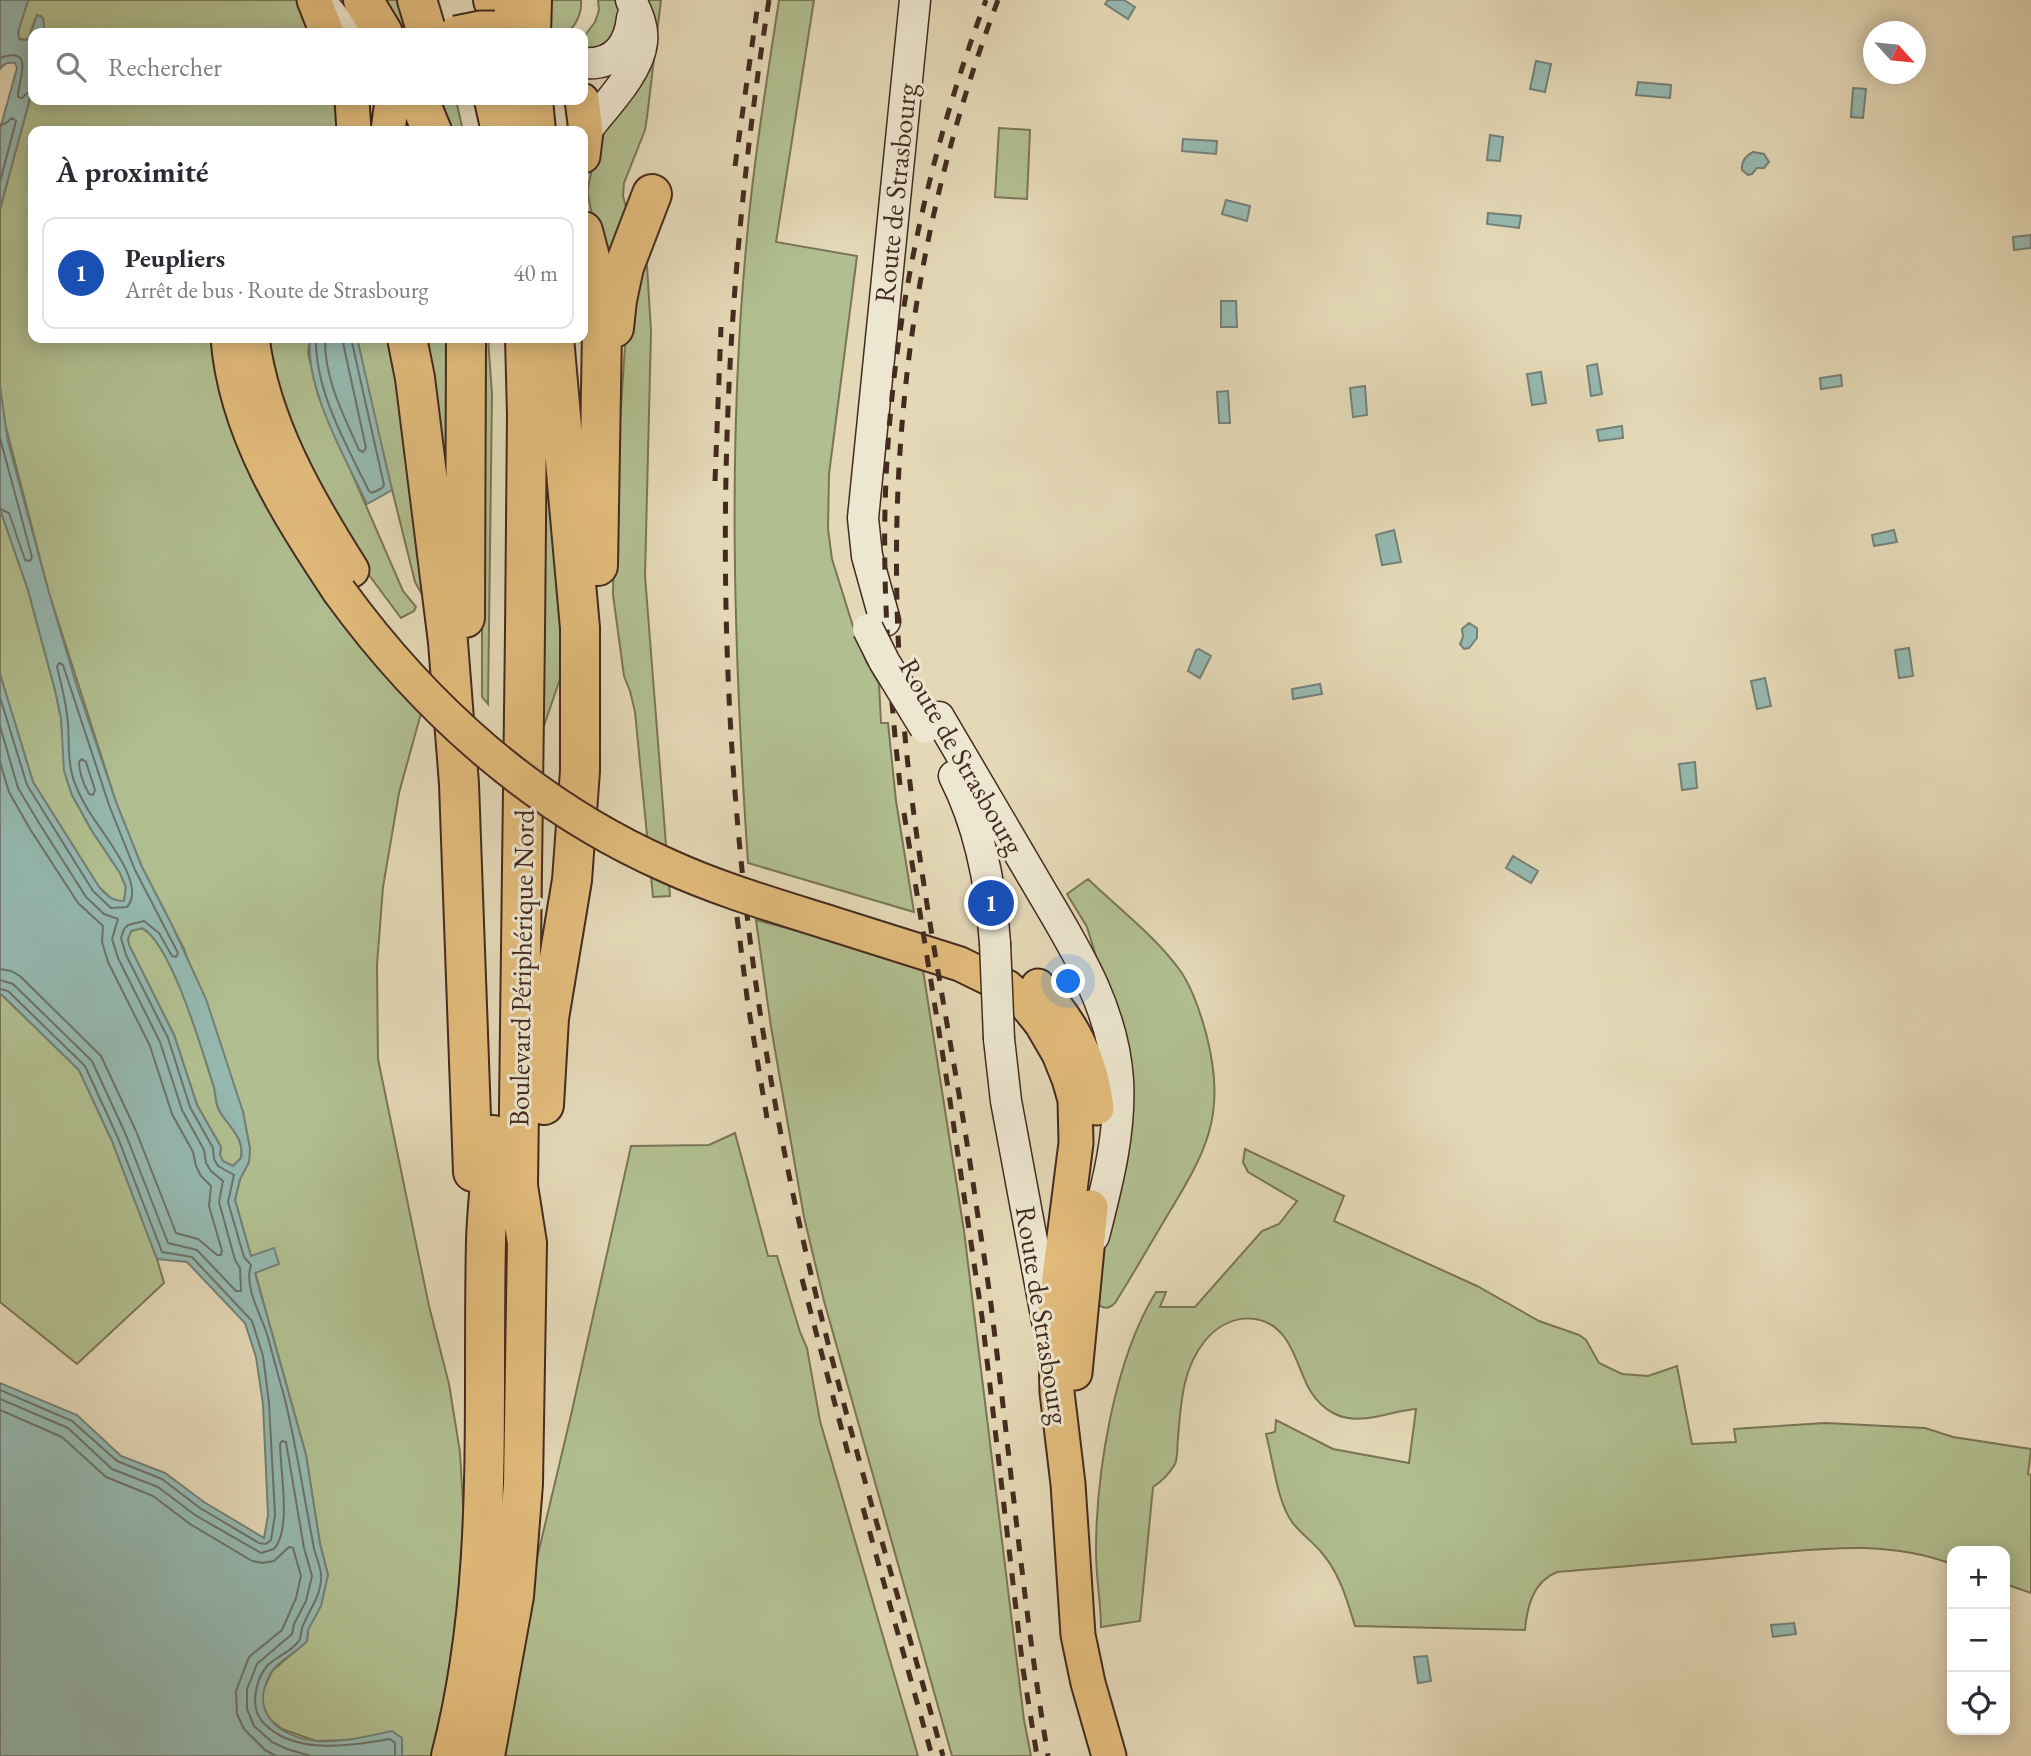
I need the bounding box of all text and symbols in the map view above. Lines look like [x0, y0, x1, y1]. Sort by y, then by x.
north arrow [1863, 21, 1926, 84]
search box [28, 28, 588, 105]
icon: search [52, 48, 90, 86]
text: Rechercher [108, 50, 222, 84]
street label: Route de Strasbourg [866, 81, 925, 305]
text: À proximité [56, 152, 208, 191]
text: Peupliers [125, 241, 225, 275]
text: 1 [75, 258, 87, 288]
text: 40 m [513, 258, 558, 288]
text: Arrêt de bus · Route de Strasbourg [125, 275, 429, 305]
street label: Route de Strasbourg [891, 652, 1033, 861]
street label: Boulevard Périphérique Nord [500, 808, 542, 1127]
pin: 1 [968, 877, 1014, 929]
your location [1051, 964, 1085, 998]
street label: Route de Strasbourg [1008, 1203, 1078, 1428]
map controls [1947, 1546, 2010, 1735]
button: + [1947, 1546, 2010, 1609]
button: − [1947, 1609, 2010, 1672]
button: locate [1947, 1672, 2010, 1735]

